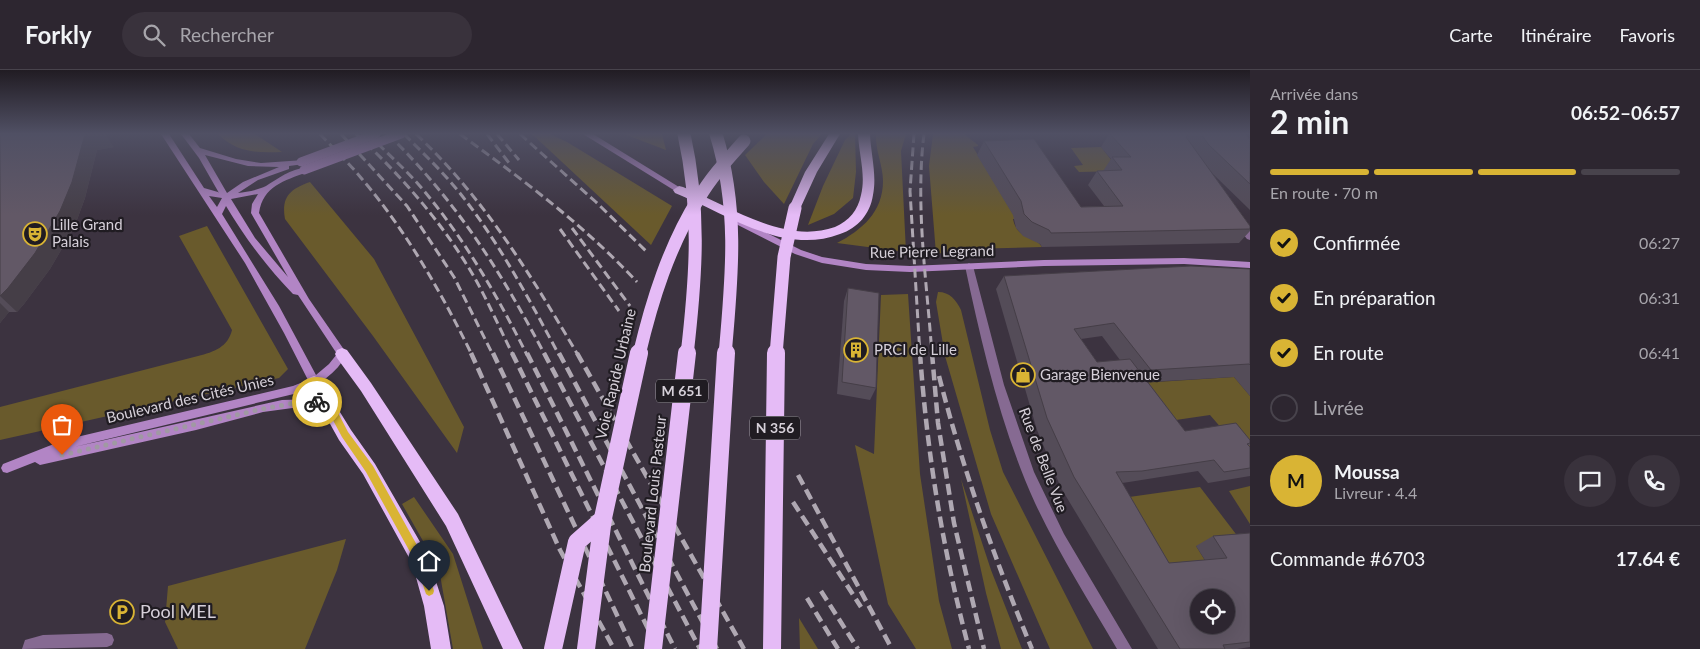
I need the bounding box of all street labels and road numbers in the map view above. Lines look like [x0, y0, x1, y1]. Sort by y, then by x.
street label: Rue Pierre Legrand [870, 241, 994, 261]
street label: Voie Rapide Urbaine [591, 306, 639, 441]
street label: Boulevard des Cités Unies [104, 370, 275, 426]
road number: M 651 [656, 380, 708, 402]
street label: Rue de Belle Vue [1016, 405, 1072, 515]
street label: Boulevard Louis Pasteur [635, 414, 669, 573]
road number: N 356 [750, 416, 800, 439]

